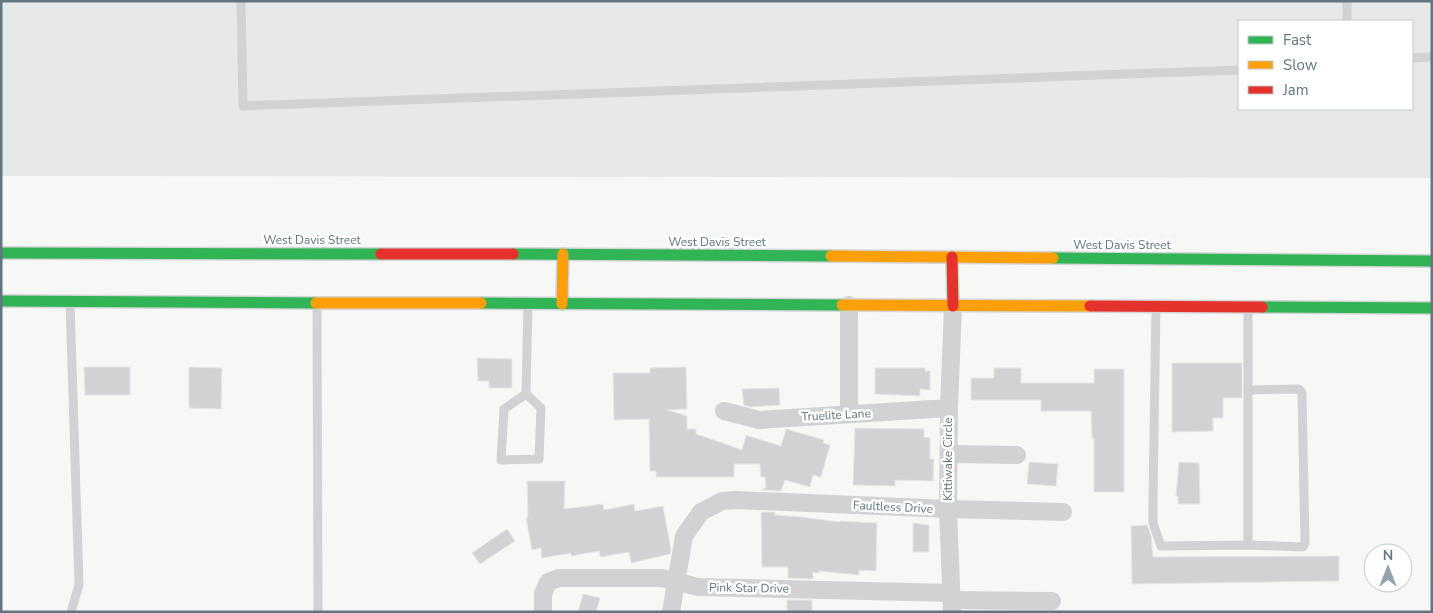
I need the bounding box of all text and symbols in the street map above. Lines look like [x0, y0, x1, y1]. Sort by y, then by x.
legend [1238, 20, 1413, 110]
text: Fast [1283, 30, 1312, 50]
text: Slow [1283, 55, 1318, 75]
text: Jam [1282, 80, 1309, 100]
street label: West Davis Street [263, 232, 362, 248]
street label: West Davis Street [668, 234, 767, 250]
street label: West Davis Street [1073, 237, 1172, 253]
street label: Truelite Lane [801, 405, 871, 425]
street label: Kittiwake Circle [940, 417, 956, 501]
street label: Faultless Drive [853, 497, 933, 517]
north arrow [1363, 543, 1413, 593]
text: N [1383, 546, 1393, 565]
street label: Pink Star Drive [709, 579, 789, 597]

